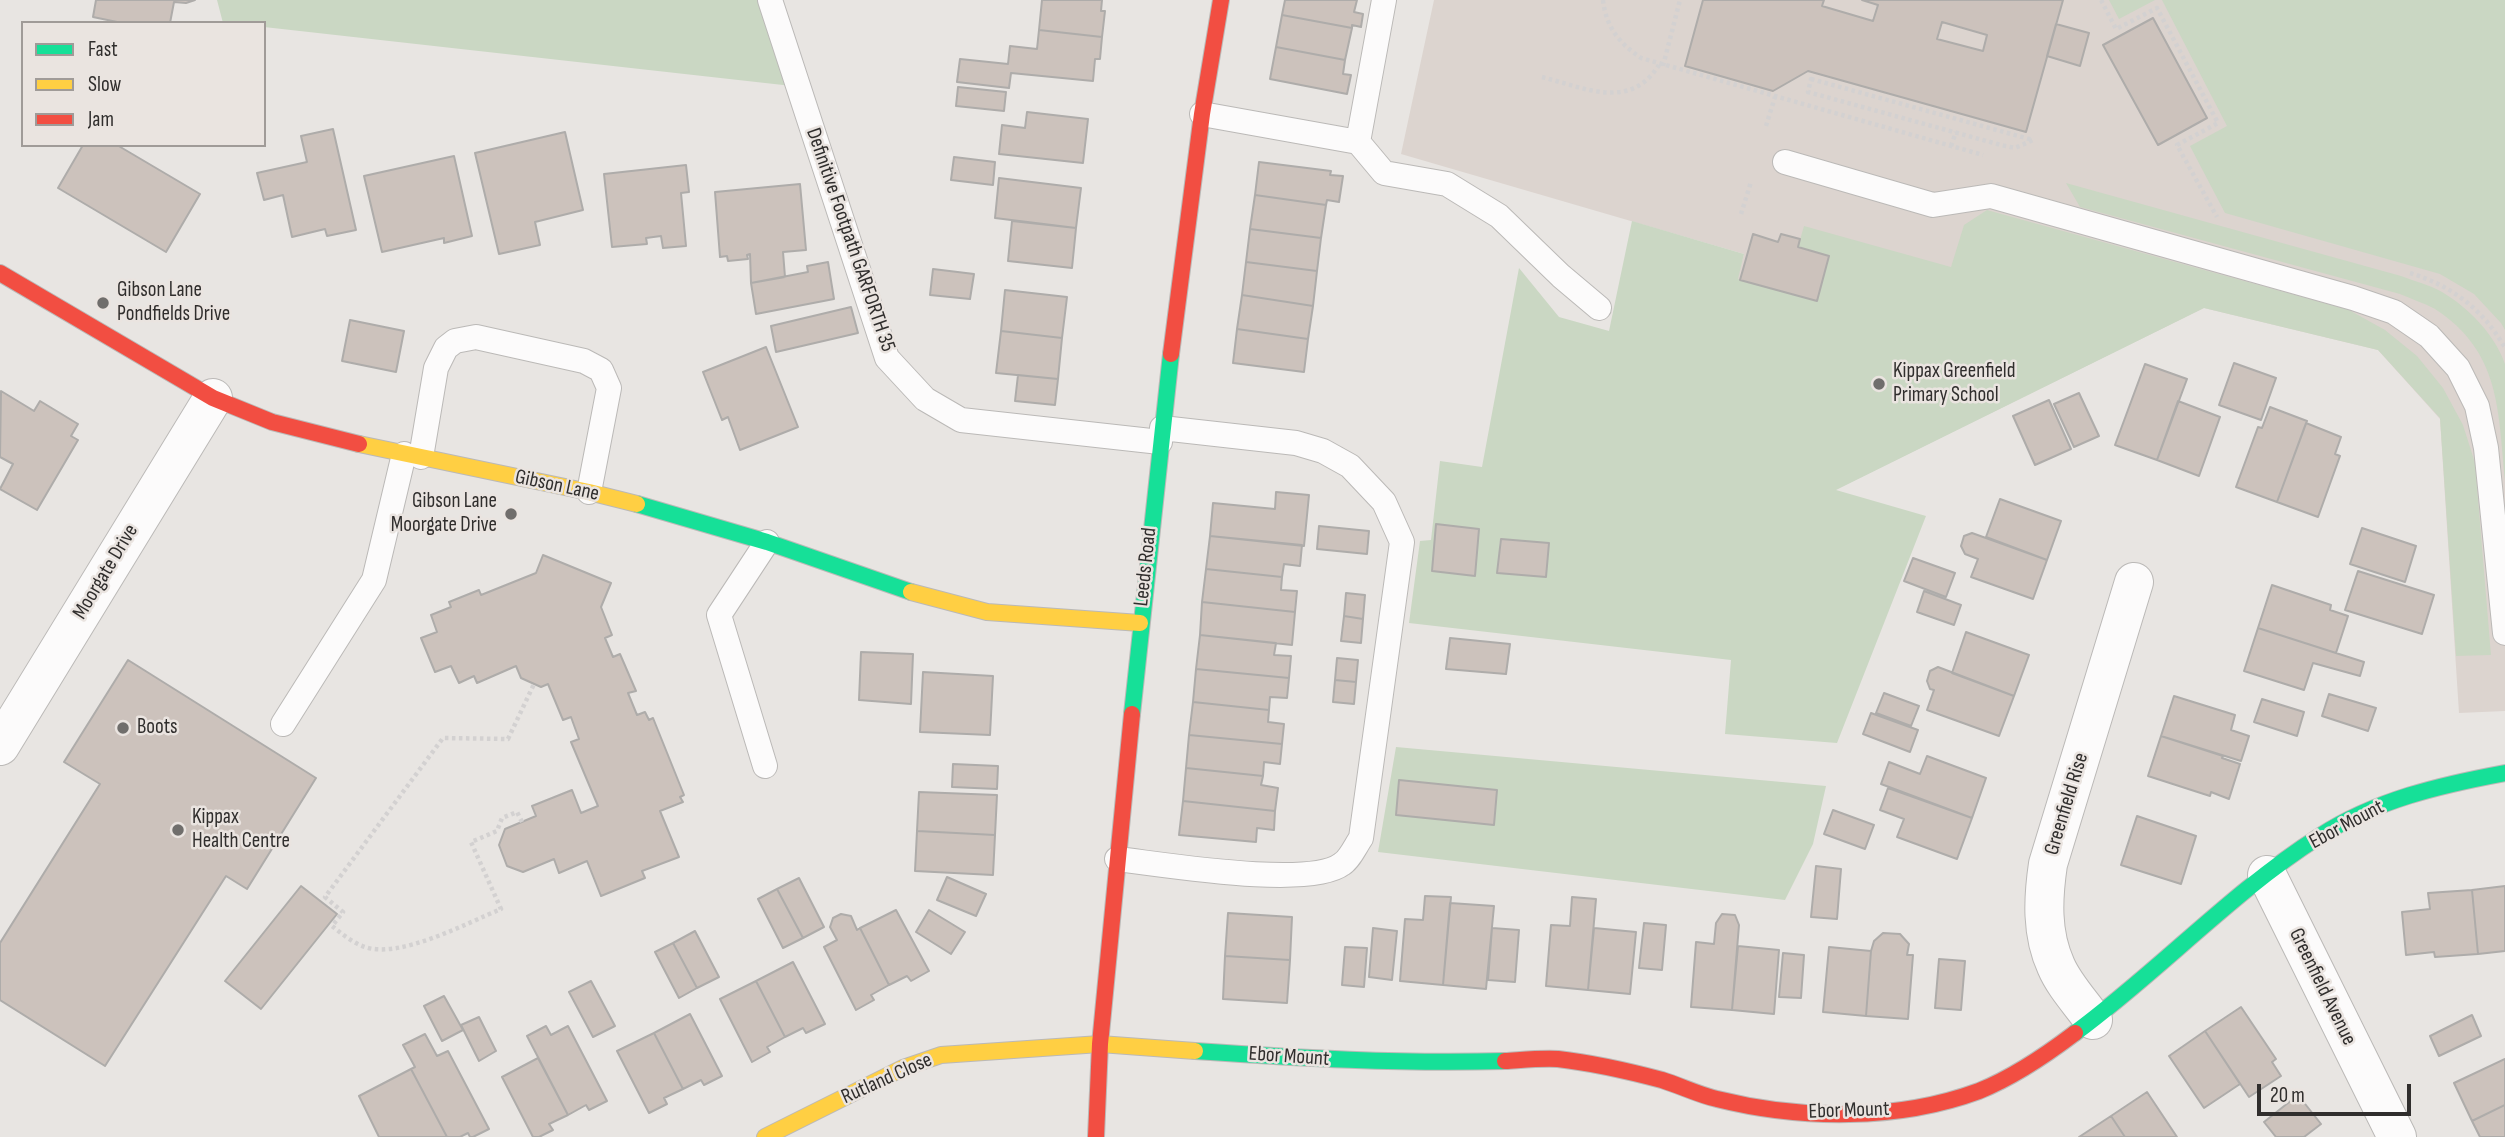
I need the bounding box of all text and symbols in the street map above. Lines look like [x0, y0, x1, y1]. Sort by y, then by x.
legend [21, 21, 266, 147]
text: Fast [88, 37, 118, 62]
text: Slow [88, 72, 121, 97]
text: Jam [88, 107, 114, 132]
street label: Definitive Footpath GARFORTH 35 [800, 125, 900, 355]
place label: Gibson Lane Pondfields Drive [117, 278, 230, 328]
marker: Gibson Lane Pondfields Drive [95, 295, 111, 311]
place label: Kippax Greenfield Primary School [1893, 359, 2015, 409]
marker: Kippax Greenfield Primary School [1871, 376, 1887, 392]
street label: Gibson Lane [513, 465, 601, 507]
place label: Gibson Lane Moorgate Drive [391, 489, 497, 539]
marker: Gibson Lane Moorgate Drive [503, 506, 519, 522]
street label: Moorgate Drive [68, 520, 144, 624]
street label: Leeds Road [1129, 526, 1163, 608]
place label: Boots [137, 715, 178, 741]
marker: Boots [115, 720, 131, 736]
street label: Greenfield Rise [2040, 750, 2094, 858]
street label: Ebor Mount [2305, 795, 2389, 855]
place label: Kippax Health Centre [192, 805, 290, 855]
marker: Kippax Health Centre [170, 822, 186, 838]
street label: Greenfield Avenue [2283, 924, 2361, 1050]
street label: Ebor Mount [1248, 1042, 1330, 1072]
street label: Rutland Close [838, 1048, 936, 1110]
scale bar [2260, 1070, 2414, 1114]
text: 20 m [2270, 1083, 2305, 1108]
street label: Ebor Mount [1808, 1097, 1890, 1125]

